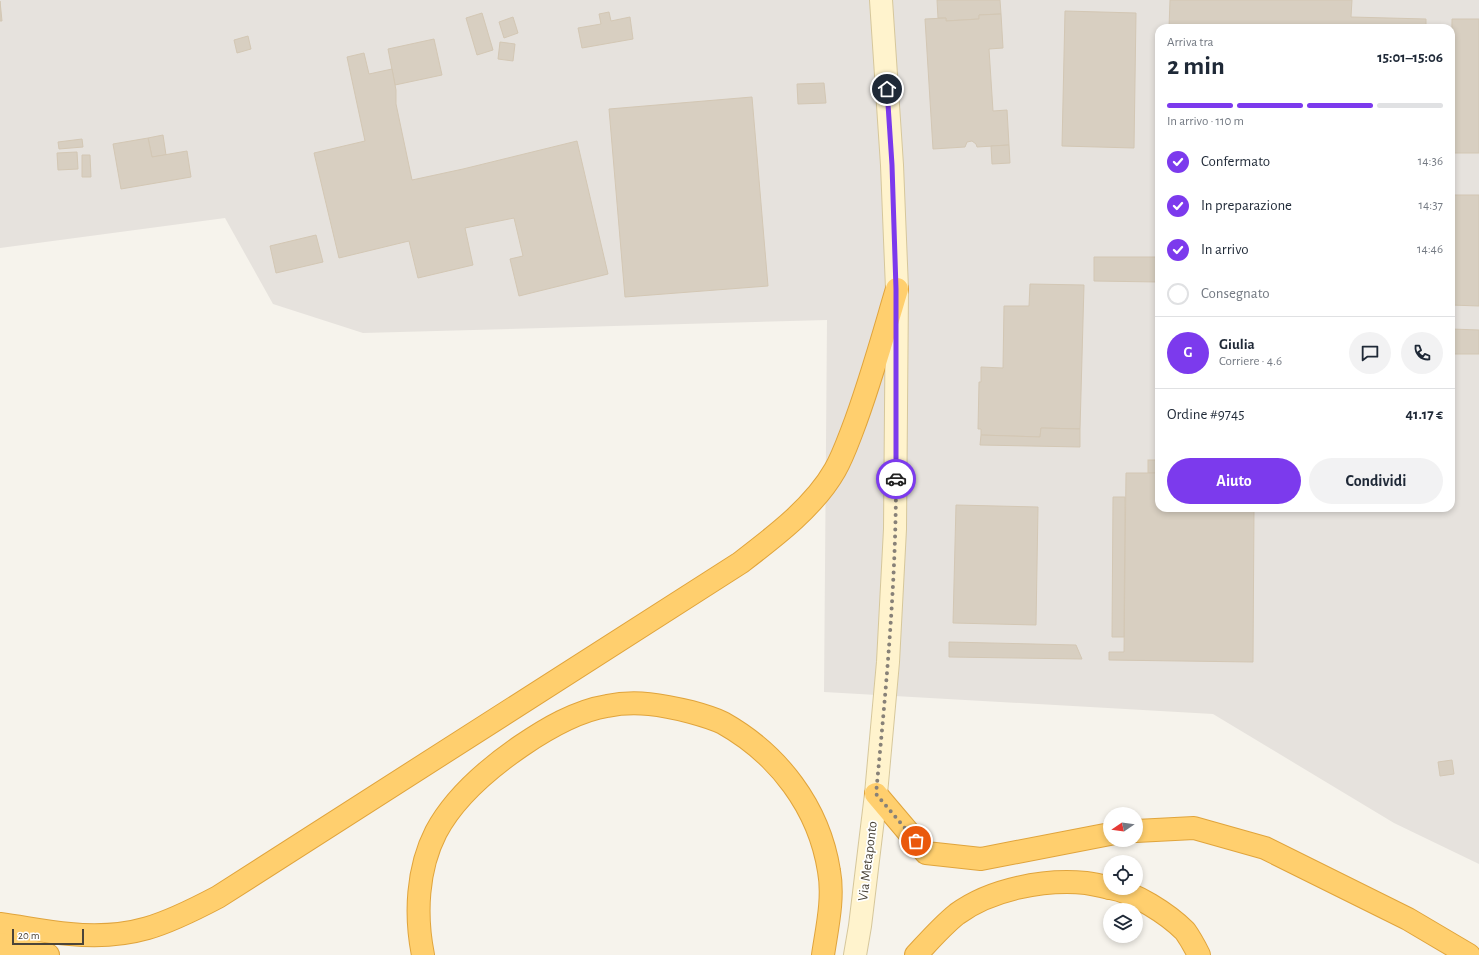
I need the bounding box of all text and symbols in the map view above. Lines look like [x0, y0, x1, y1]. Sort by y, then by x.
text: Arriva tra [1167, 36, 1214, 49]
text: 15:01–15:06 [1377, 50, 1443, 65]
text: 2 min [1167, 53, 1225, 79]
pin [870, 72, 904, 106]
icon: home [876, 78, 898, 100]
text: In arrivo · 110 m [1167, 115, 1244, 128]
icon: check [1167, 151, 1189, 173]
text: Confermato [1201, 154, 1270, 169]
text: 14:36 [1418, 155, 1443, 168]
icon: check [1167, 195, 1189, 217]
text: In preparazione [1201, 198, 1292, 213]
text: 14:37 [1419, 199, 1443, 212]
icon: check [1167, 239, 1189, 261]
text: In arrivo [1201, 242, 1249, 257]
text: 14:46 [1417, 243, 1443, 256]
text: Consegnato [1201, 286, 1270, 301]
button: chat [1349, 332, 1391, 374]
button: phone [1401, 332, 1443, 374]
text: Giulia [1219, 337, 1255, 352]
text: G [1184, 345, 1192, 360]
text: Corriere · 4.6 [1219, 355, 1282, 368]
text: Ordine #9745 [1167, 407, 1244, 422]
text: 41.17 € [1405, 407, 1443, 422]
button: Aiuto [1167, 458, 1301, 504]
button: Condividi [1309, 458, 1443, 504]
courier [876, 459, 916, 499]
icon: car [885, 468, 907, 490]
north arrow [1103, 807, 1143, 847]
map controls [1103, 807, 1143, 943]
street label: Via Metaponto [856, 820, 880, 902]
pin [899, 824, 933, 858]
icon: bag [905, 830, 927, 852]
button: locate [1103, 855, 1143, 895]
button: layers [1103, 903, 1143, 943]
scale bar [12, 927, 84, 946]
text: 20 m [18, 930, 39, 941]

